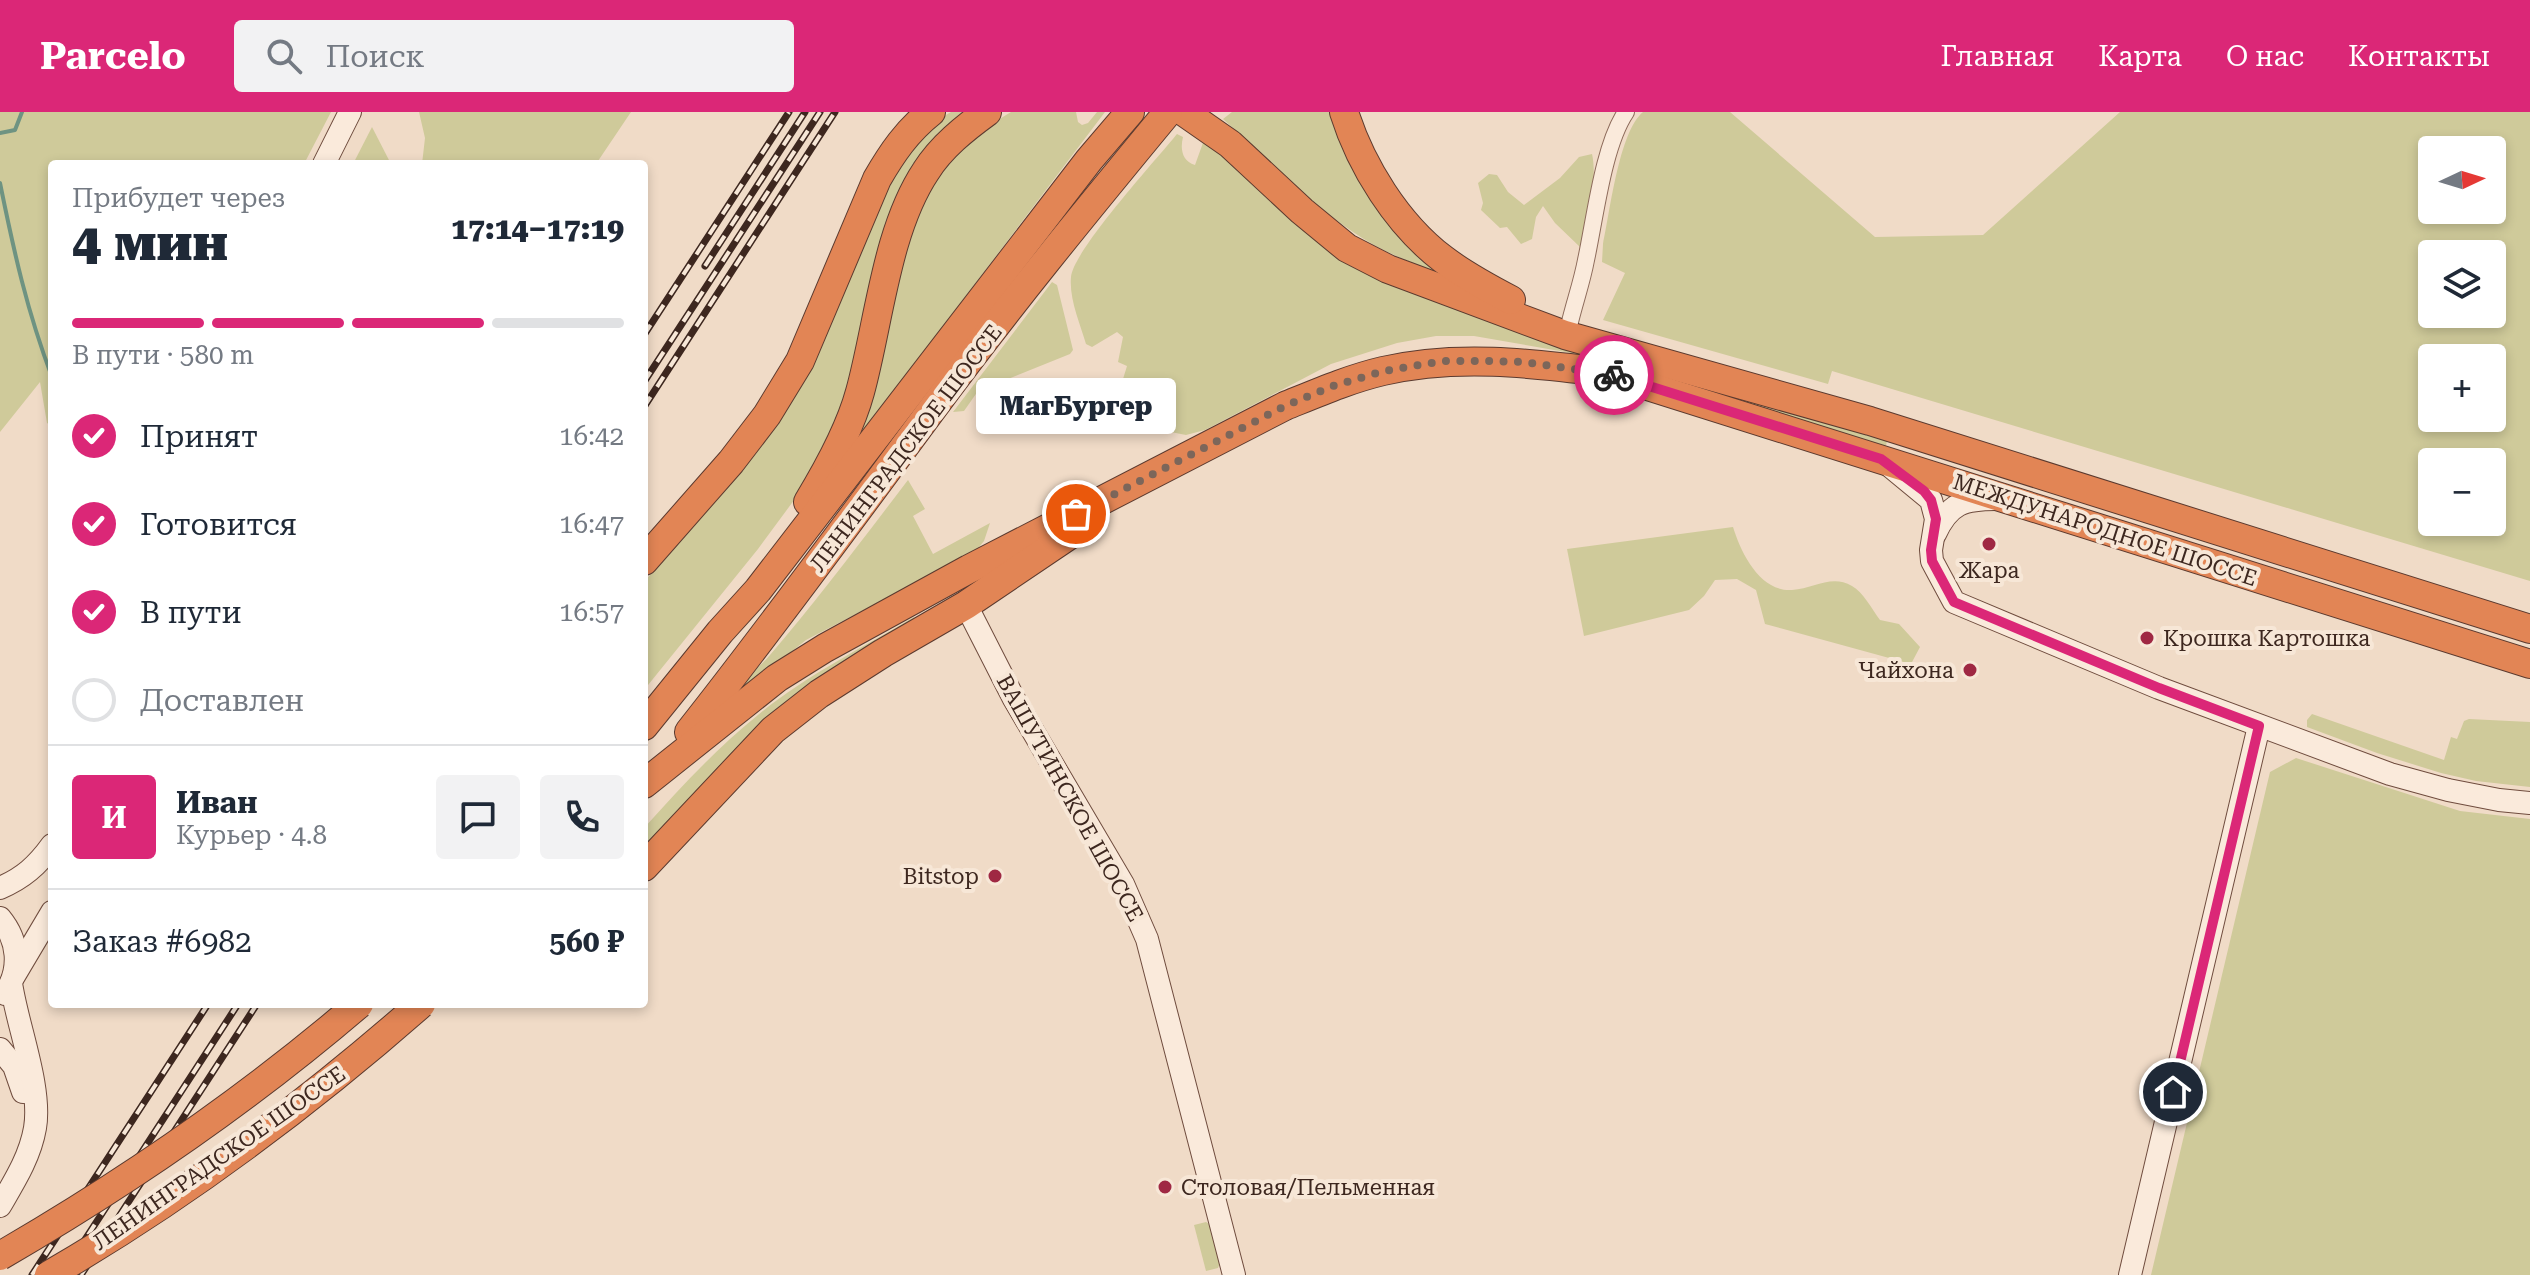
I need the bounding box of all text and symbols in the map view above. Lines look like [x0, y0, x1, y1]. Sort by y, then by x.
search box [234, 20, 794, 92]
text: Parcelo [40, 34, 186, 78]
icon: search [262, 34, 306, 78]
text: Поиск [326, 39, 424, 74]
text: Главная [1940, 40, 2054, 73]
text: Карта [2098, 40, 2182, 73]
text: О нас [2226, 40, 2304, 73]
text: Контакты [2348, 40, 2490, 73]
north arrow [2418, 136, 2506, 224]
map controls [2418, 136, 2506, 536]
text: Прибудет через [72, 183, 286, 213]
text: 17:14–17:19 [451, 211, 624, 246]
text: 4 мин [72, 212, 228, 273]
button: layers [2418, 240, 2506, 328]
street label: ЛЕНИНГРАДСКОЕ ШОССЕ [805, 320, 1007, 576]
courier [1574, 335, 1654, 415]
text: В пути · 580 m [72, 340, 254, 370]
button: + [2418, 344, 2506, 432]
icon: bike [1592, 353, 1636, 397]
callout: МагБургер [976, 378, 1176, 434]
text: МагБургер [999, 391, 1153, 421]
icon: check [72, 414, 116, 458]
text: Принят [140, 419, 258, 454]
text: 16:42 [559, 421, 624, 451]
button: − [2418, 448, 2506, 536]
street label: МЕЖДУНАРОДНОЕ ШОССЕ [1950, 469, 2260, 591]
pin [1042, 480, 1110, 548]
icon: bag [1054, 492, 1098, 536]
icon: check [72, 502, 116, 546]
text: Готовится [140, 507, 297, 542]
text: 16:47 [559, 509, 624, 539]
marker: Жара [1980, 535, 1998, 553]
place label: Жара [1959, 558, 2019, 583]
icon: check [72, 590, 116, 634]
text: В пути [140, 595, 242, 630]
text: 16:57 [559, 597, 624, 627]
place label: Крошка Картошка [2163, 626, 2370, 651]
marker: Крошка Картошка [2138, 629, 2156, 647]
place label: Чайхона [1858, 658, 1954, 683]
marker: Чайхона [1961, 661, 1979, 679]
street label: ВАШУТИНСКОЕ ШОССЕ [992, 670, 1148, 926]
text: Доставлен [140, 683, 304, 718]
button: chat [436, 775, 520, 859]
button: phone [540, 775, 624, 859]
text: Иван [176, 785, 257, 820]
text: И [101, 800, 127, 835]
text: Курьер · 4.8 [176, 820, 327, 850]
place label: Bitstop [903, 864, 979, 889]
marker: Bitstop [986, 867, 1004, 885]
text: Заказ #6982 [72, 924, 252, 959]
text: 560 ₽ [549, 924, 624, 959]
pin [2139, 1058, 2207, 1126]
street label: ЛЕНИНГРАДСКОЕ ШОССЕ [88, 1061, 350, 1255]
icon: home [2151, 1070, 2195, 1114]
place label: Столовая/Пельменная [1181, 1175, 1435, 1200]
marker: Столовая/Пельменная [1156, 1178, 1174, 1196]

